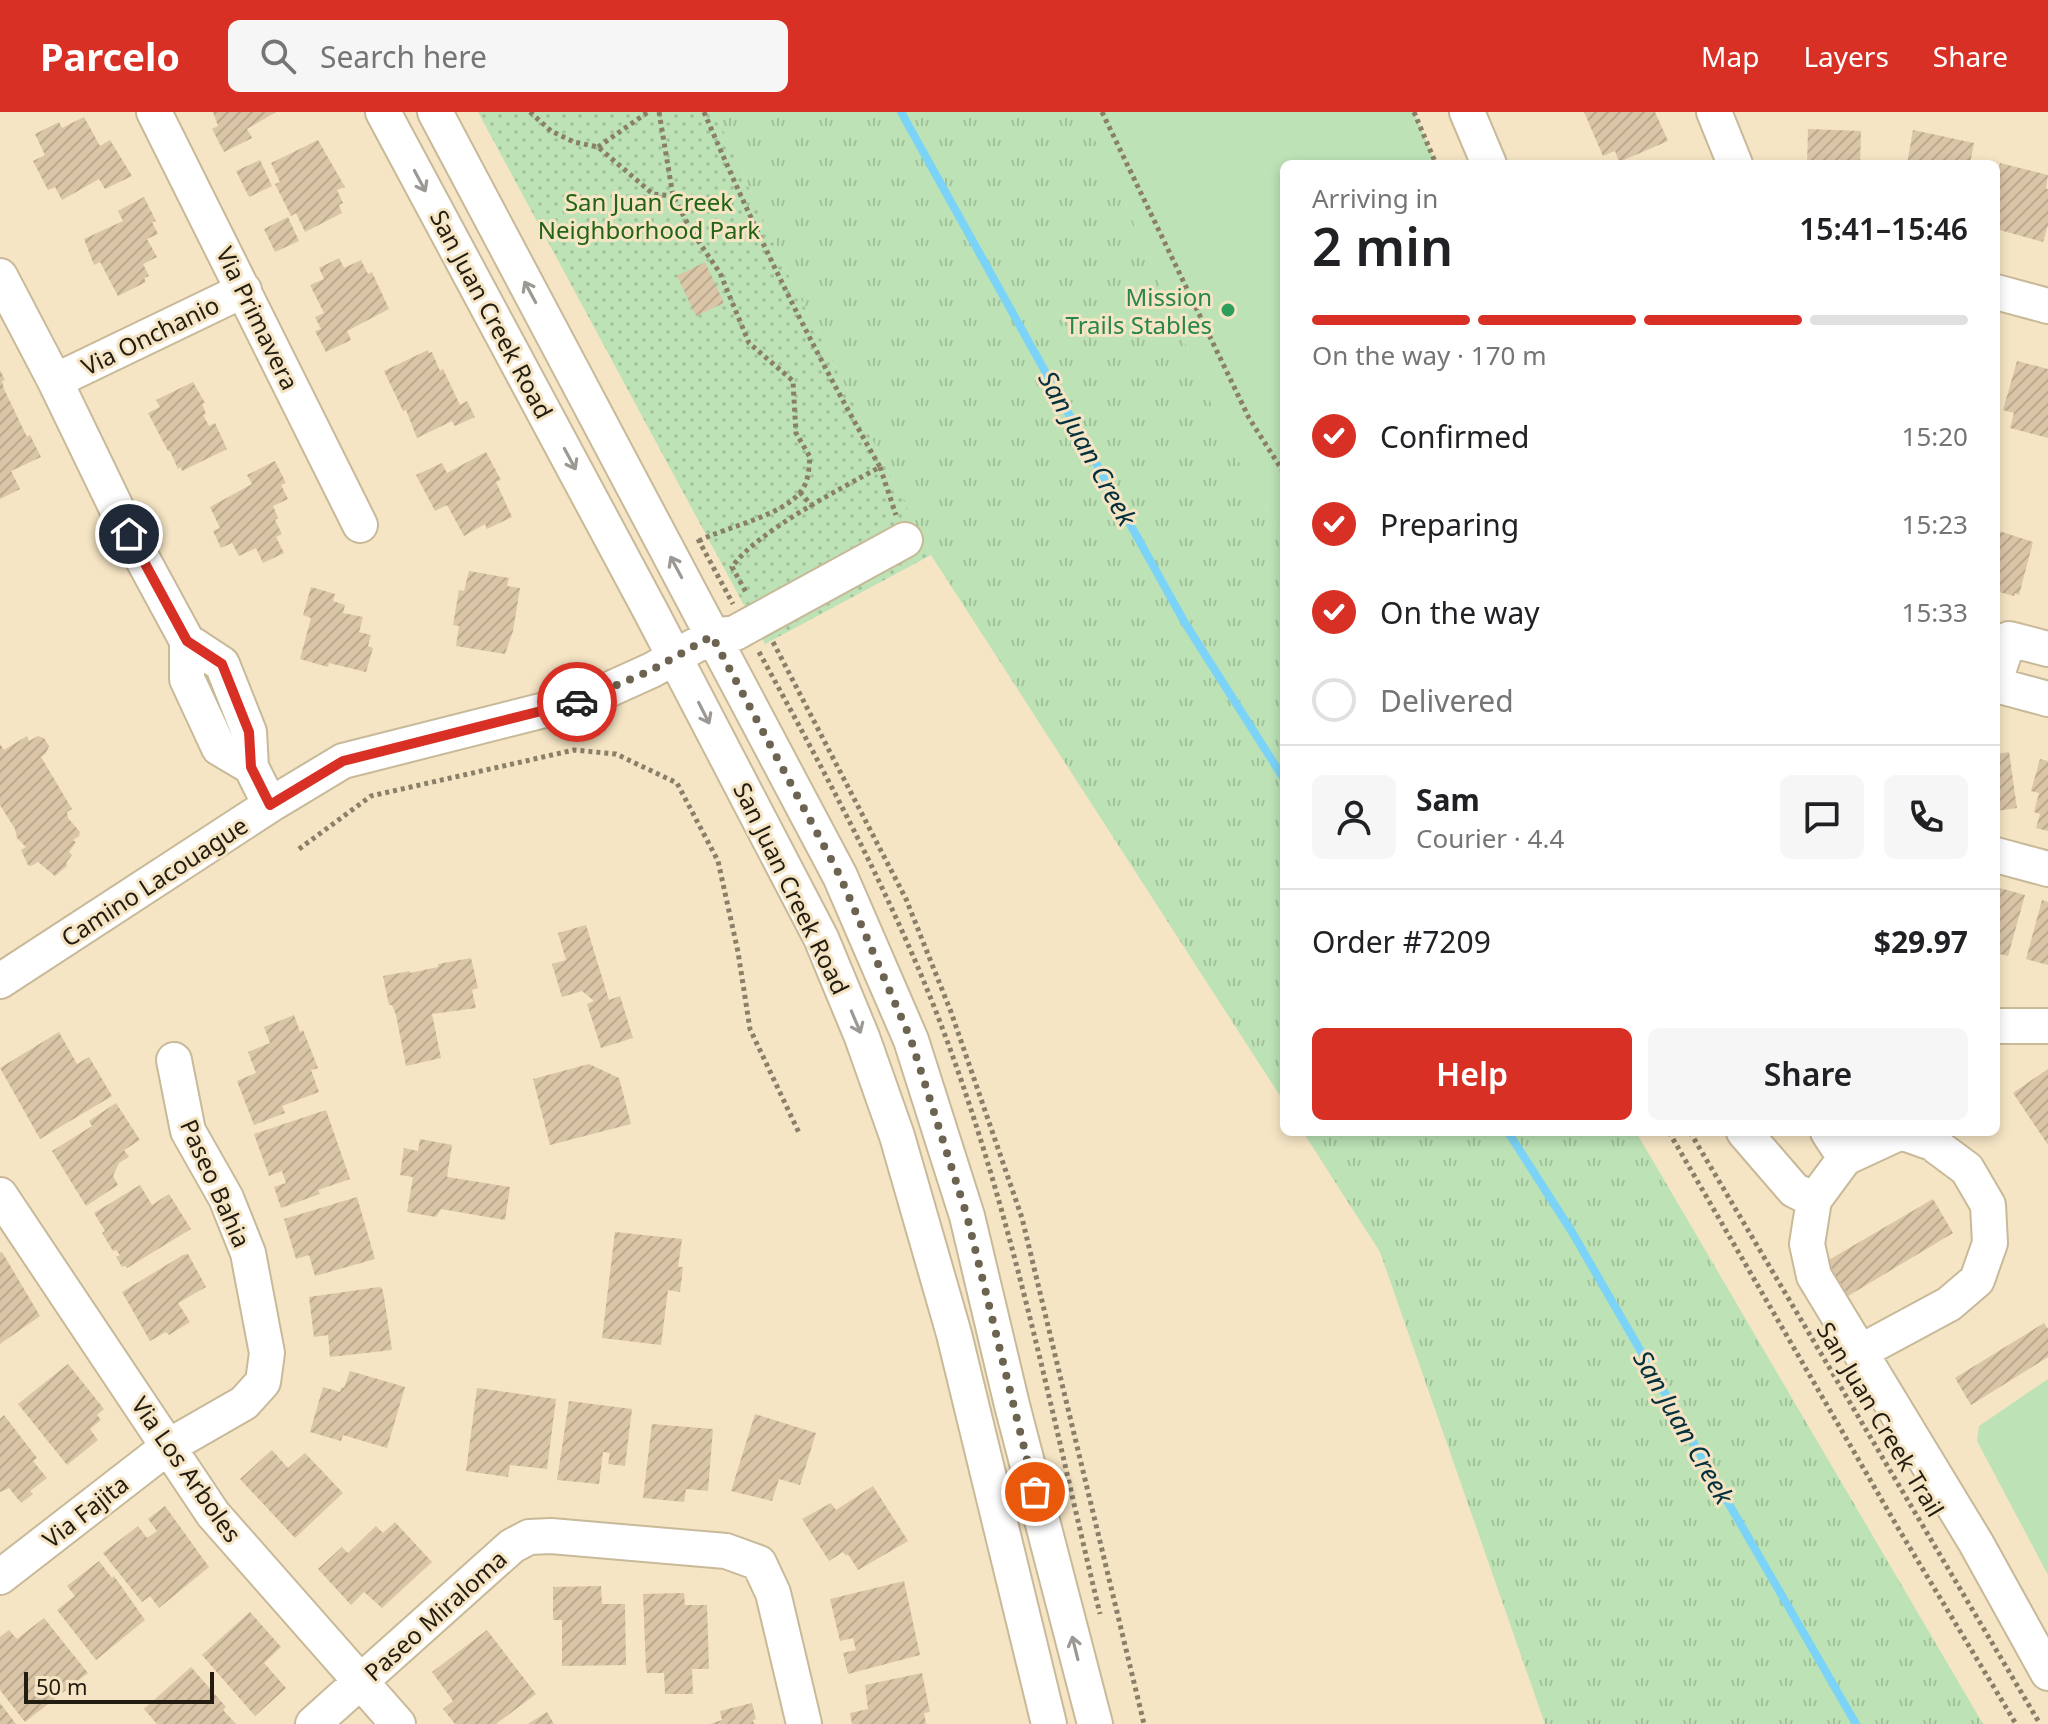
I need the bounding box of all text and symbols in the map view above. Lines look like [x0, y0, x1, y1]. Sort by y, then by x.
search box [228, 20, 788, 92]
text: Parcelo [40, 30, 180, 82]
icon: search [256, 34, 300, 78]
text: Search here [320, 36, 487, 77]
text: Map [1701, 37, 1759, 75]
text: Layers [1803, 37, 1889, 75]
text: Share [1933, 37, 2008, 75]
one-way arrow [413, 168, 428, 192]
text: Arriving in [1312, 180, 1438, 216]
park label: San Juan Creek Neighborhood Park [538, 185, 760, 246]
street label: San Juan Creek Road [423, 204, 561, 424]
text: 15:41–15:46 [1799, 208, 1968, 249]
text: 2 min [1312, 210, 1453, 281]
street label: Via Primavera [209, 241, 307, 395]
place label: Mission Trails Stables [1066, 280, 1212, 341]
one-way arrow [522, 281, 538, 305]
street label: Via Onchanio [76, 287, 224, 383]
marker: Mission Trails Stables [1219, 301, 1237, 319]
text: On the way · 170 m [1312, 337, 1546, 373]
water label: San Juan Creek [1030, 364, 1146, 533]
icon: check [1312, 414, 1356, 458]
text: Confirmed [1380, 416, 1530, 457]
text: 15:20 [1902, 418, 1968, 454]
one-way arrow [562, 447, 578, 470]
pin [95, 500, 163, 568]
icon: check [1312, 502, 1356, 546]
text: Preparing [1380, 504, 1519, 545]
text: 15:23 [1902, 506, 1968, 542]
icon: home [107, 512, 151, 556]
one-way arrow [667, 556, 683, 579]
icon: check [1312, 590, 1356, 634]
text: On the way [1380, 592, 1540, 633]
text: 15:33 [1902, 594, 1968, 630]
courier [537, 662, 617, 742]
icon: car [555, 680, 599, 724]
text: Delivered [1380, 680, 1514, 721]
one-way arrow [697, 701, 713, 725]
button: person [1312, 775, 1396, 859]
button: chat [1780, 775, 1864, 859]
button: phone [1884, 775, 1968, 859]
street label: San Juan Creek Road [726, 776, 858, 1000]
text: Sam [1416, 779, 1480, 820]
street label: Camino Lacouague [54, 808, 254, 954]
text: Courier · 4.4 [1416, 820, 1564, 856]
text: Order #7209 [1312, 921, 1491, 962]
text: $29.97 [1874, 921, 1968, 962]
one-way arrow [850, 1009, 864, 1034]
button: Help [1312, 1028, 1632, 1120]
button: Share [1648, 1028, 1968, 1120]
street label: Paseo Bahia [173, 1114, 259, 1252]
street label: San Juan Creek Trail [1810, 1315, 1952, 1523]
water label: San Juan Creek [1625, 1343, 1743, 1512]
street label: Via Los Arboles [124, 1390, 250, 1548]
pin [1001, 1458, 1069, 1526]
street label: Via Fajita [35, 1467, 135, 1555]
icon: bag [1013, 1470, 1057, 1514]
street label: Paseo Miraloma [357, 1542, 513, 1688]
one-way arrow [1067, 1636, 1082, 1662]
scale bar [24, 1668, 214, 1704]
text: 50 m [36, 1671, 87, 1701]

